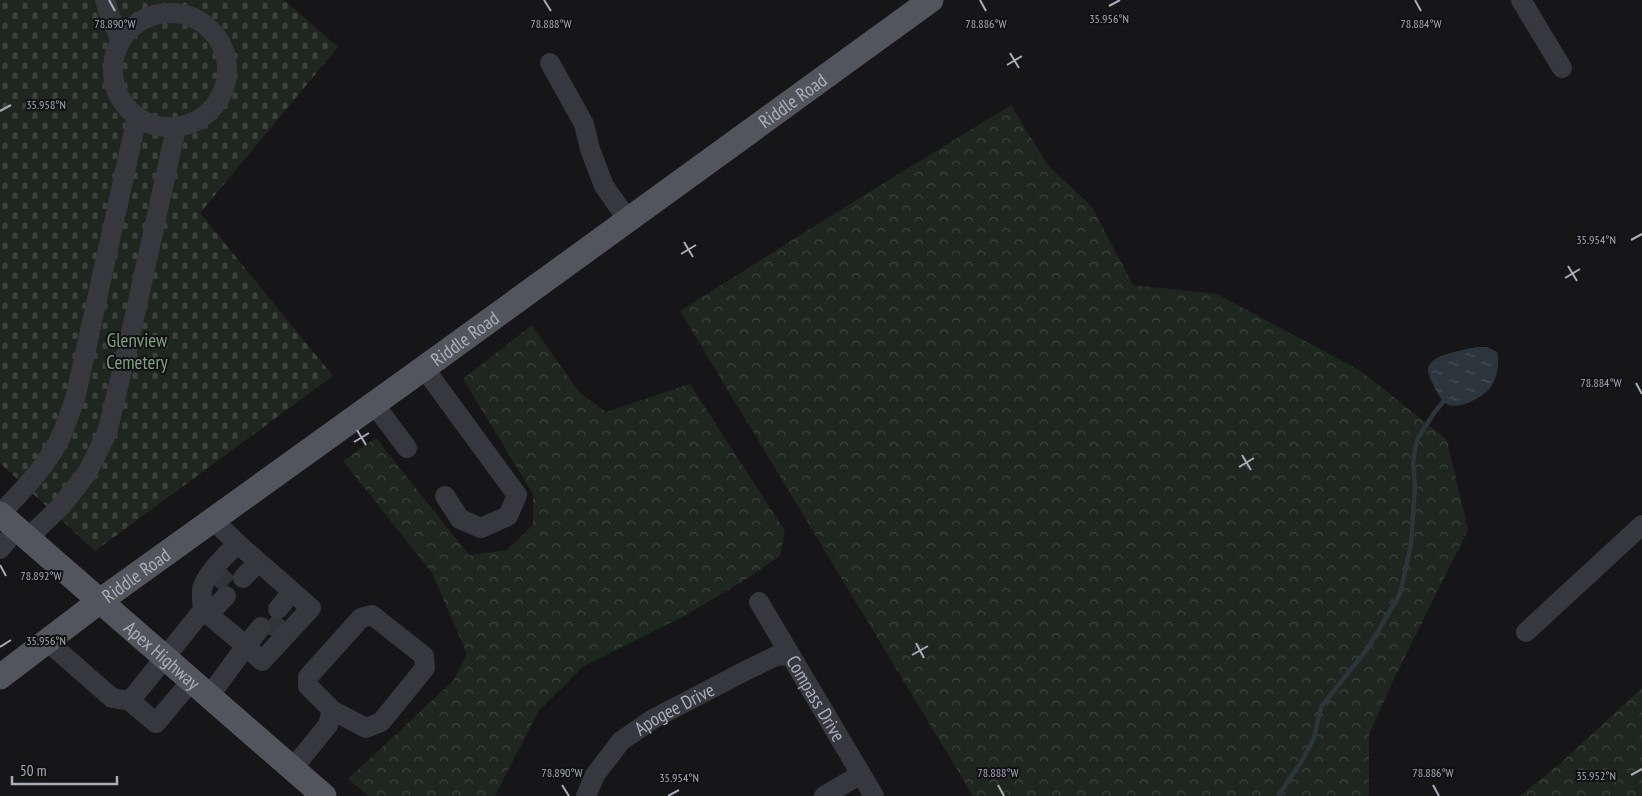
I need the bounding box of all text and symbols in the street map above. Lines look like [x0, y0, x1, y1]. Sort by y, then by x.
text: 35.956°N [1089, 11, 1129, 26]
text: 78.890°W [94, 16, 136, 31]
text: 78.888°W [530, 16, 572, 31]
text: 78.886°W [965, 16, 1007, 31]
text: 78.884°W [1400, 16, 1442, 31]
street label: Riddle Road [754, 68, 831, 133]
text: 35.958°N [26, 97, 66, 112]
text: 35.954°N [1576, 232, 1616, 247]
street label: Riddle Road [426, 306, 504, 371]
park label: Glenview Cemetery [106, 328, 169, 374]
text: 78.884°W [1580, 375, 1622, 390]
street label: Riddle Road [97, 542, 175, 608]
text: 78.892°W [20, 568, 62, 583]
street label: Apex Highway [119, 616, 206, 695]
text: 35.956°N [26, 633, 66, 648]
street label: Compass Drive [781, 651, 851, 746]
street label: Apogee Drive [629, 677, 718, 740]
scale bar [12, 754, 118, 786]
text: 50 m [20, 761, 46, 780]
text: 78.890°W [541, 765, 583, 780]
text: 78.888°W [977, 765, 1019, 780]
text: 78.886°W [1412, 765, 1454, 780]
text: 35.952°N [1576, 768, 1616, 783]
text: 35.954°N [659, 770, 699, 785]

